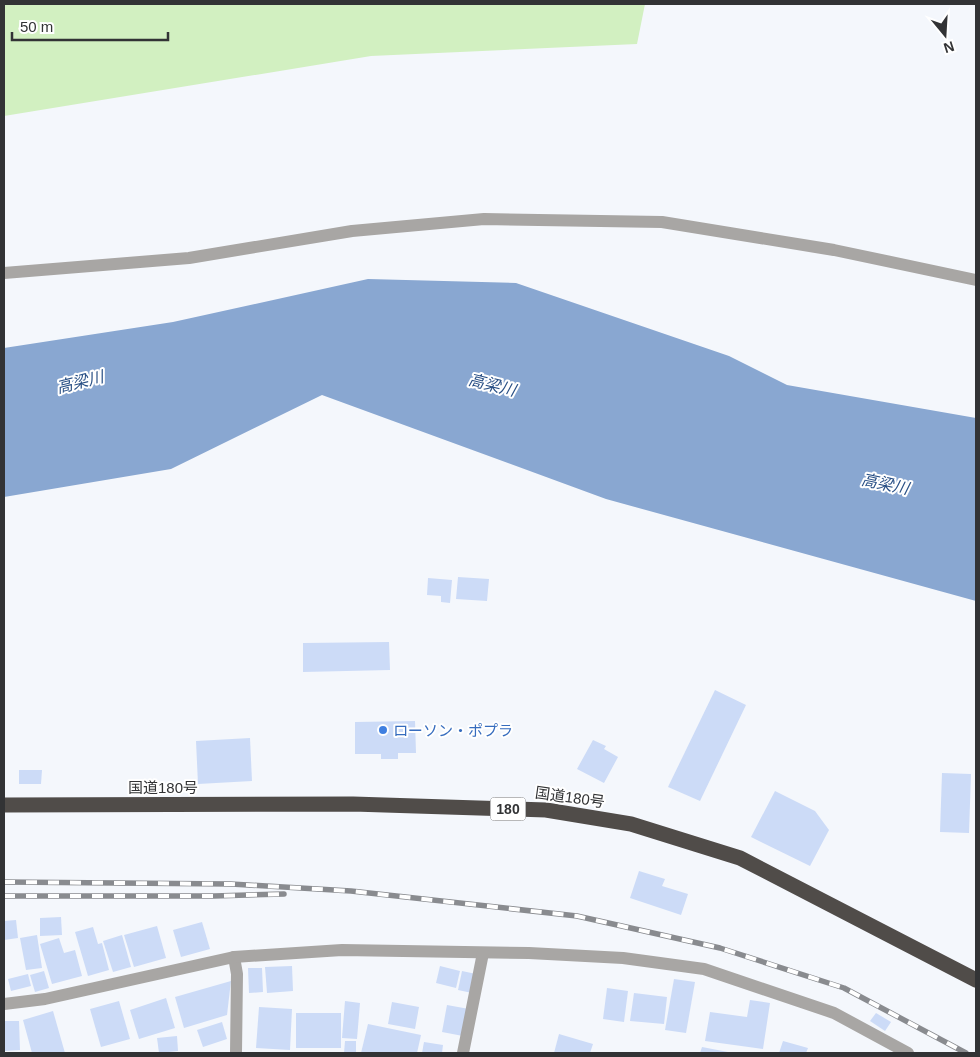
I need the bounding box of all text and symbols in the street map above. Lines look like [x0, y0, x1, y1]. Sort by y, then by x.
scale bar [12, 10, 169, 42]
north arrow [920, 10, 970, 60]
text: 50 m [20, 18, 53, 35]
text: N [942, 38, 956, 57]
water label: 高梁川 [55, 367, 107, 396]
water label: 高梁川 [467, 371, 519, 400]
water label: 高梁川 [860, 471, 912, 498]
place label: ローソン・ポプラ [393, 722, 513, 739]
marker: ローソン・ポプラ [377, 724, 389, 736]
street label: 国道180号 [128, 779, 198, 796]
street label: 国道180号 [534, 784, 606, 810]
road number: 180 [490, 798, 526, 821]

